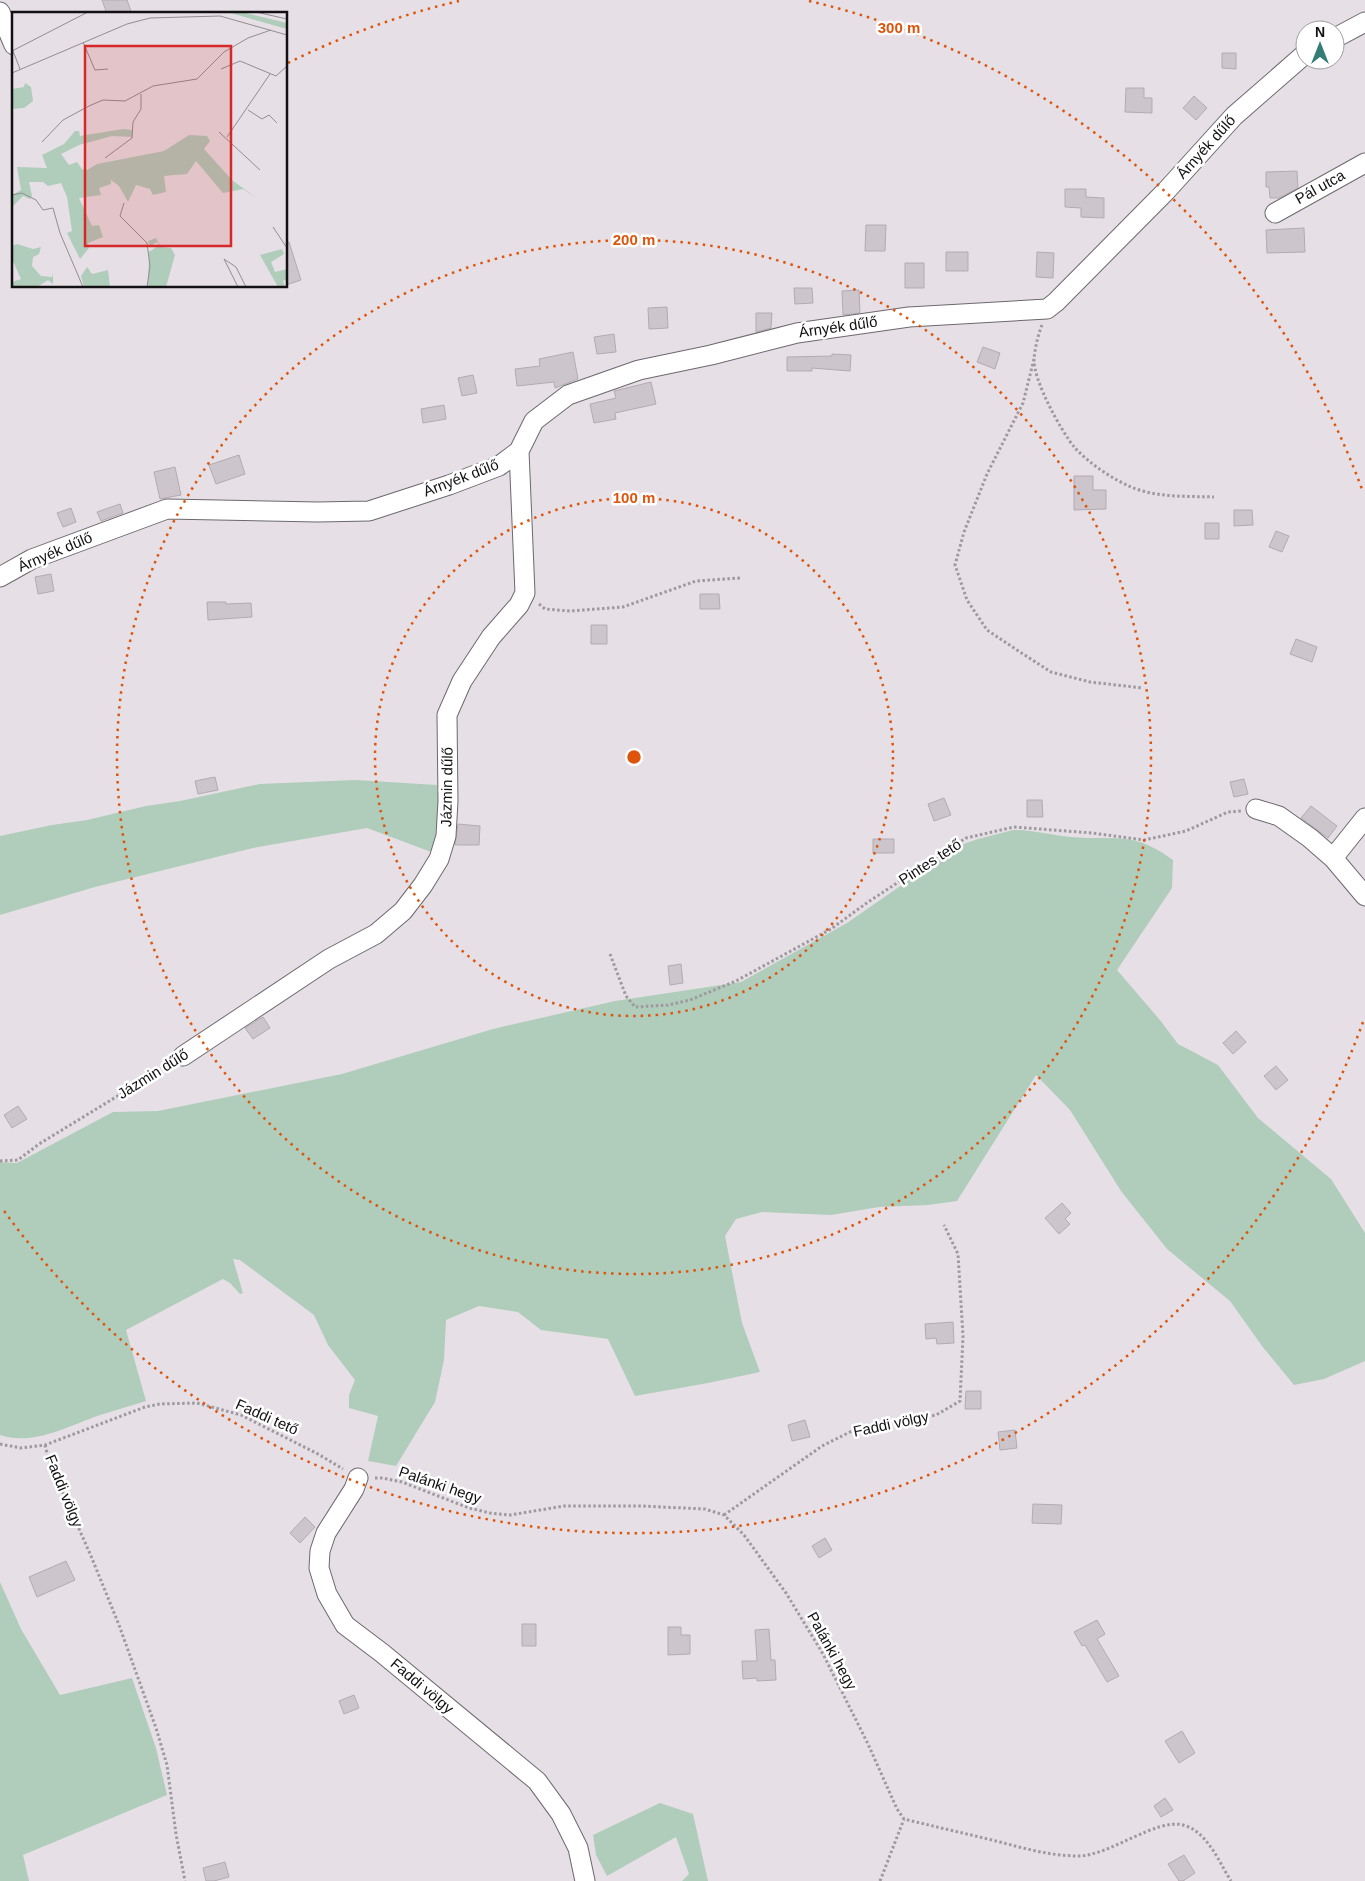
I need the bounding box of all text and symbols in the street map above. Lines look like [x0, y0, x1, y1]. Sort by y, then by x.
inset map [12, 12, 288, 288]
text: 300 m [878, 19, 920, 36]
north arrow [1295, 20, 1345, 70]
text: N [1315, 24, 1325, 40]
street label: Árnyék dűlő [1173, 112, 1238, 182]
street label: Pál utca [1292, 166, 1348, 207]
text: 200 m [613, 231, 655, 248]
street label: Árnyék dűlő [798, 313, 878, 340]
street label: Árnyék dűlő [421, 455, 501, 500]
text: 100 m [613, 489, 655, 506]
street label: Árnyék dűlő [15, 528, 95, 575]
street label: Jázmin dűlő [437, 747, 456, 827]
centre of rings [625, 748, 643, 766]
street label: Pintes tető [895, 835, 964, 888]
street label: Jázmin dűlő [114, 1045, 191, 1102]
street label: Faddi tető [233, 1395, 301, 1438]
street label: Faddi völgy [852, 1407, 931, 1440]
street label: Faddi völgy [42, 1452, 87, 1530]
street label: Palánki hegy [397, 1463, 484, 1507]
street label: Palánki hegy [804, 1609, 861, 1693]
street label: Faddi völgy [387, 1654, 458, 1717]

